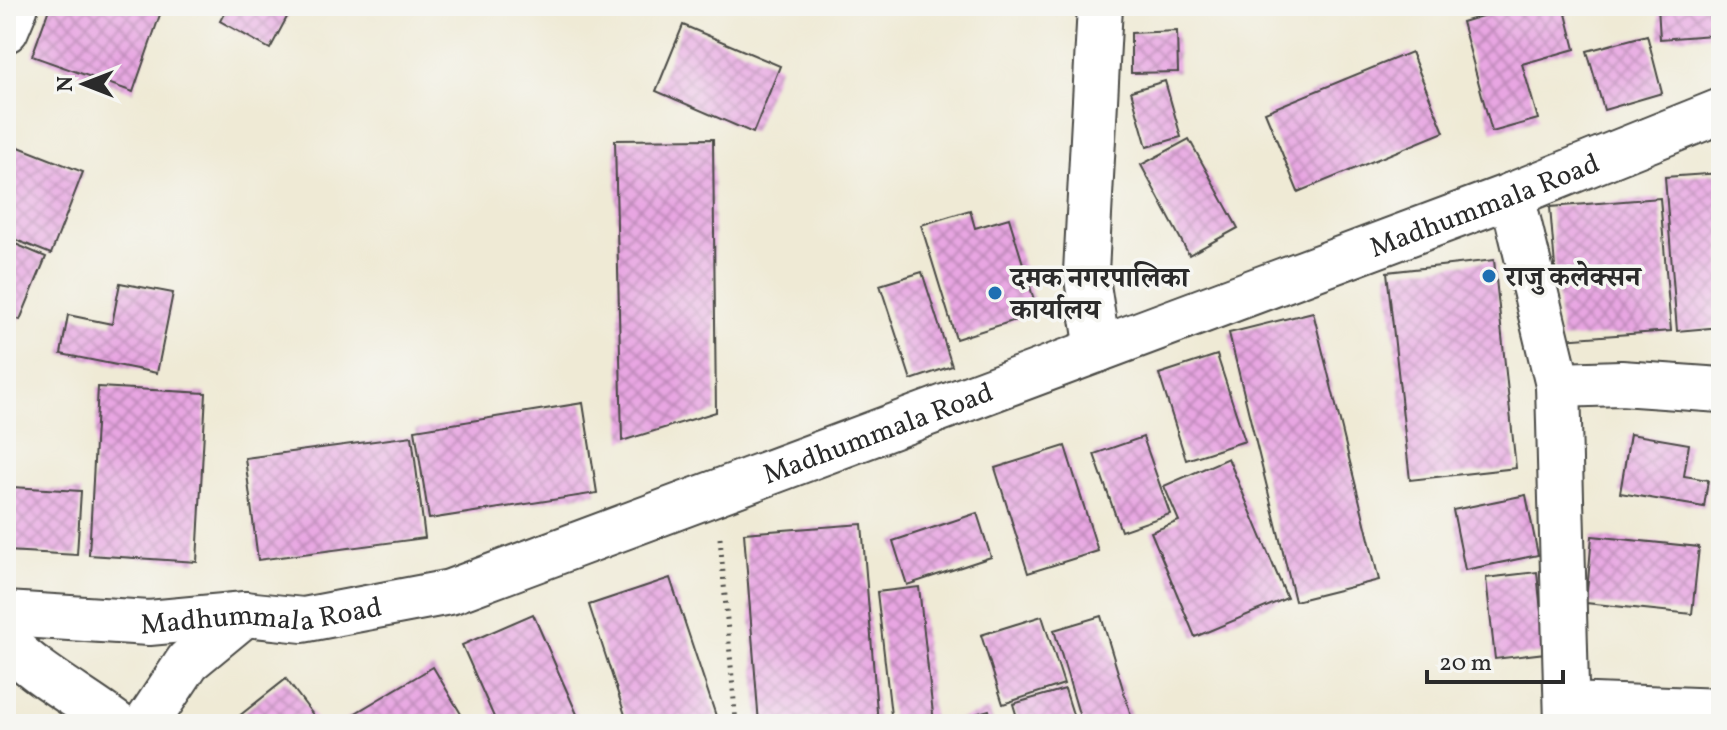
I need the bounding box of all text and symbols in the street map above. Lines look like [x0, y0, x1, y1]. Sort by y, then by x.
north arrow [44, 44, 124, 124]
text: N [51, 76, 82, 92]
street label: Madhummala Road [1365, 145, 1606, 268]
place label: राजु कलेक्सन [1503, 259, 1643, 298]
place label: दमक नगरपालिका कार्यालय [1009, 260, 1191, 331]
marker: राजु कलेक्सन [1480, 267, 1498, 285]
marker: दमक नगरपालिका कार्यालय [986, 284, 1004, 302]
street label: Madhummala Road [758, 374, 999, 495]
street label: Madhummala Road [139, 588, 385, 646]
scale bar [1427, 634, 1563, 684]
text: 20 m [1439, 647, 1492, 681]

